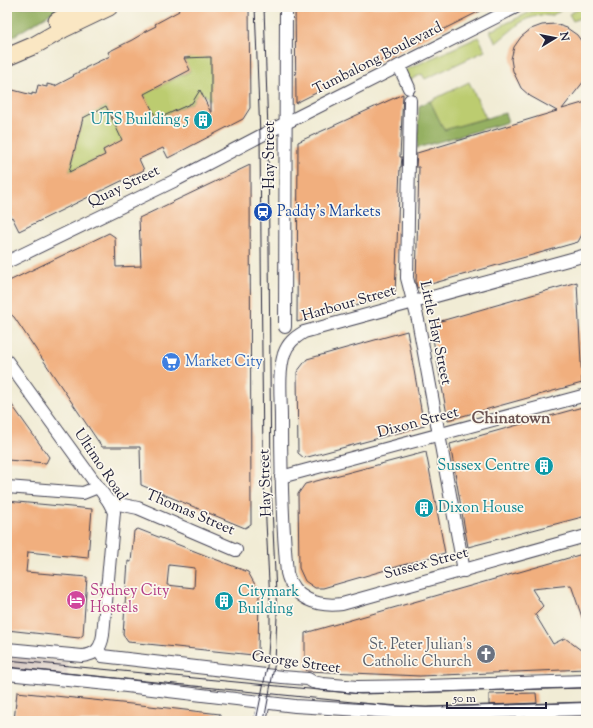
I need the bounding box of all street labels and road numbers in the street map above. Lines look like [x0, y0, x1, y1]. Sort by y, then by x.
street label: Tumbalong Boulevard [310, 17, 447, 101]
street label: Hay Street [260, 121, 281, 189]
street label: Quay Street [85, 161, 163, 213]
street label: Little Hay Street [414, 279, 456, 387]
street label: Harbour Street [300, 281, 398, 327]
street label: Dixon Street [375, 402, 461, 444]
street label: Ultimo Road [68, 425, 132, 506]
street label: Hay Street [254, 449, 278, 517]
street label: Thomas Street [142, 485, 238, 541]
street label: Sussex Street [382, 543, 470, 585]
street label: George Street [250, 646, 342, 680]

